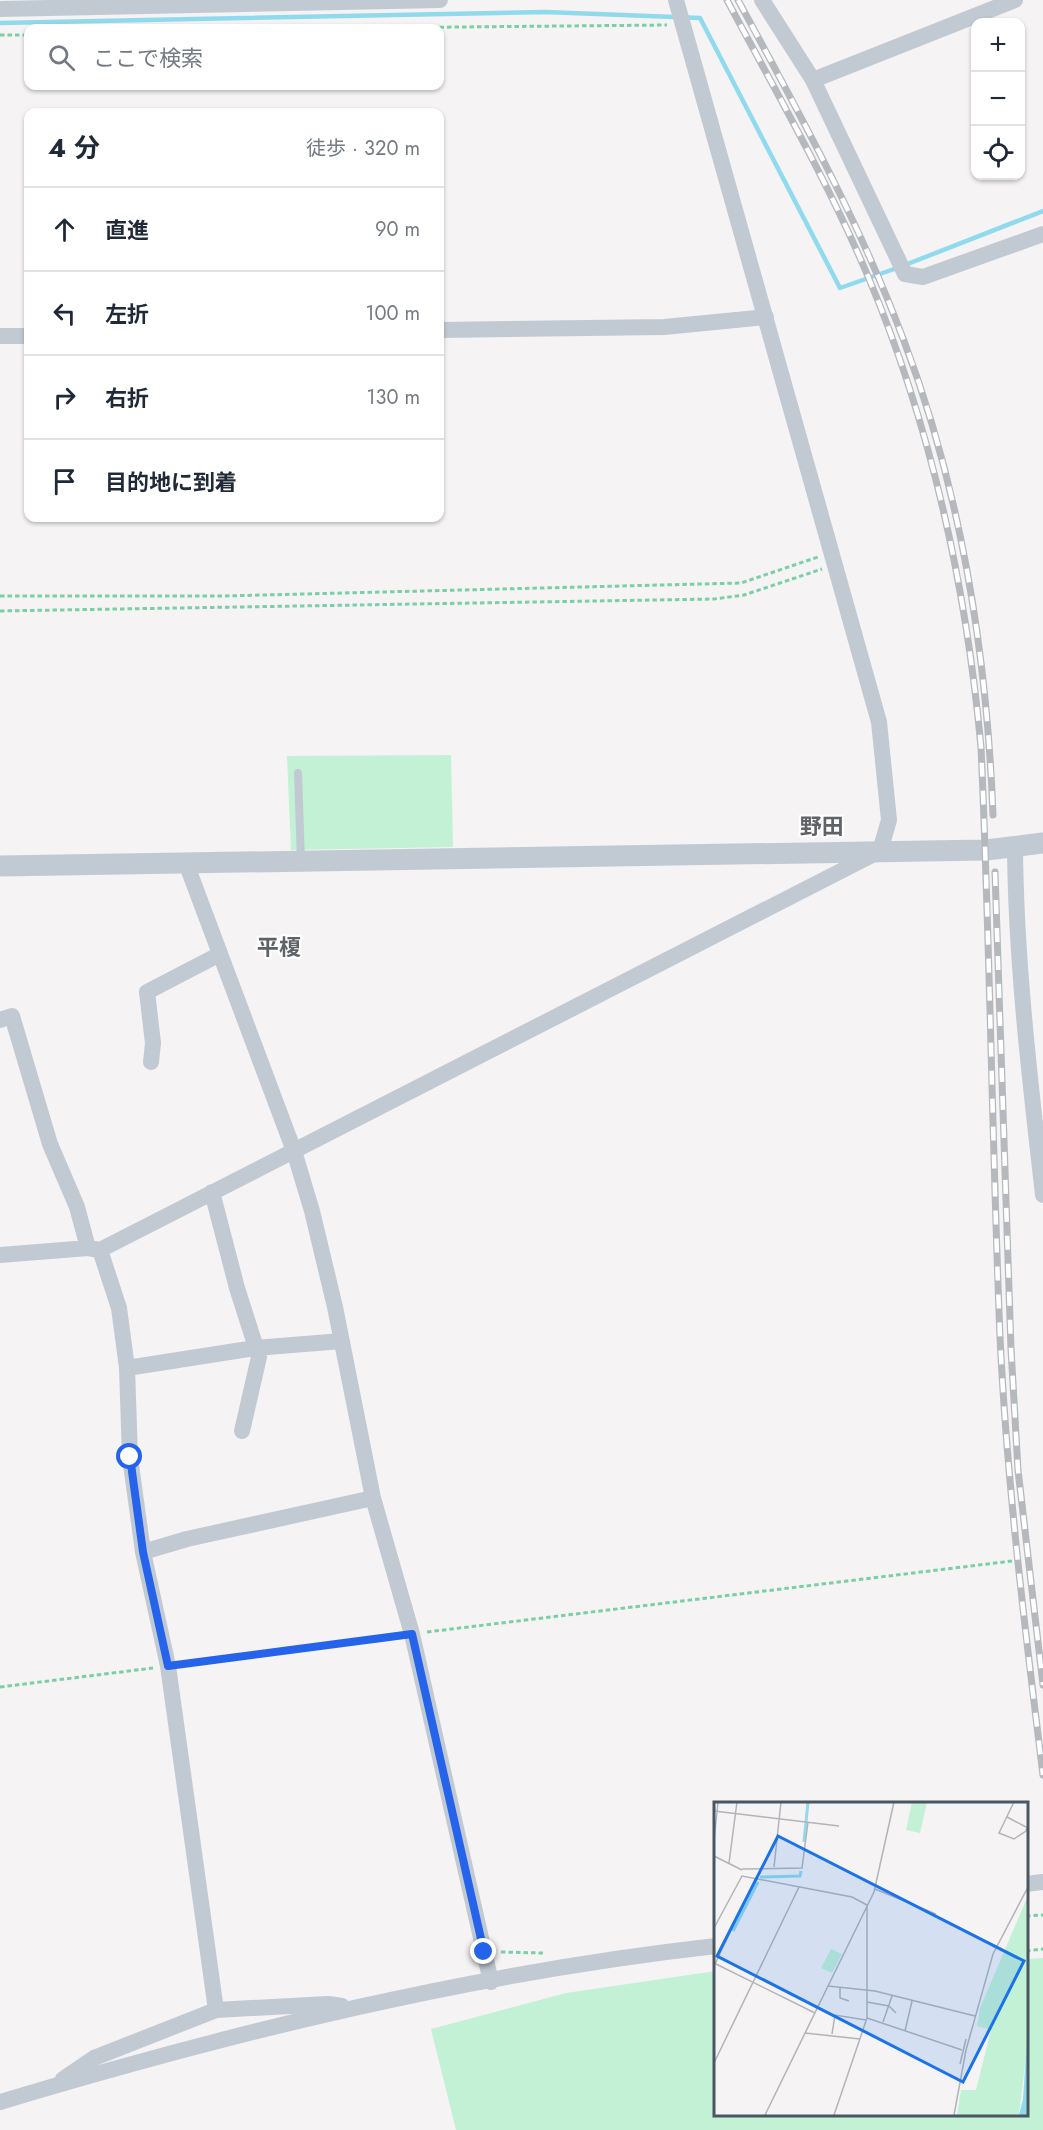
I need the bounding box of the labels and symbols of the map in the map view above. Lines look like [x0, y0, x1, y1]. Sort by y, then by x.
district label: 野田 [800, 810, 844, 842]
district label: 平榎 [257, 931, 301, 963]
route start [116, 1443, 142, 1469]
inset map [714, 1802, 1028, 2115]
route end [470, 1938, 496, 1964]

